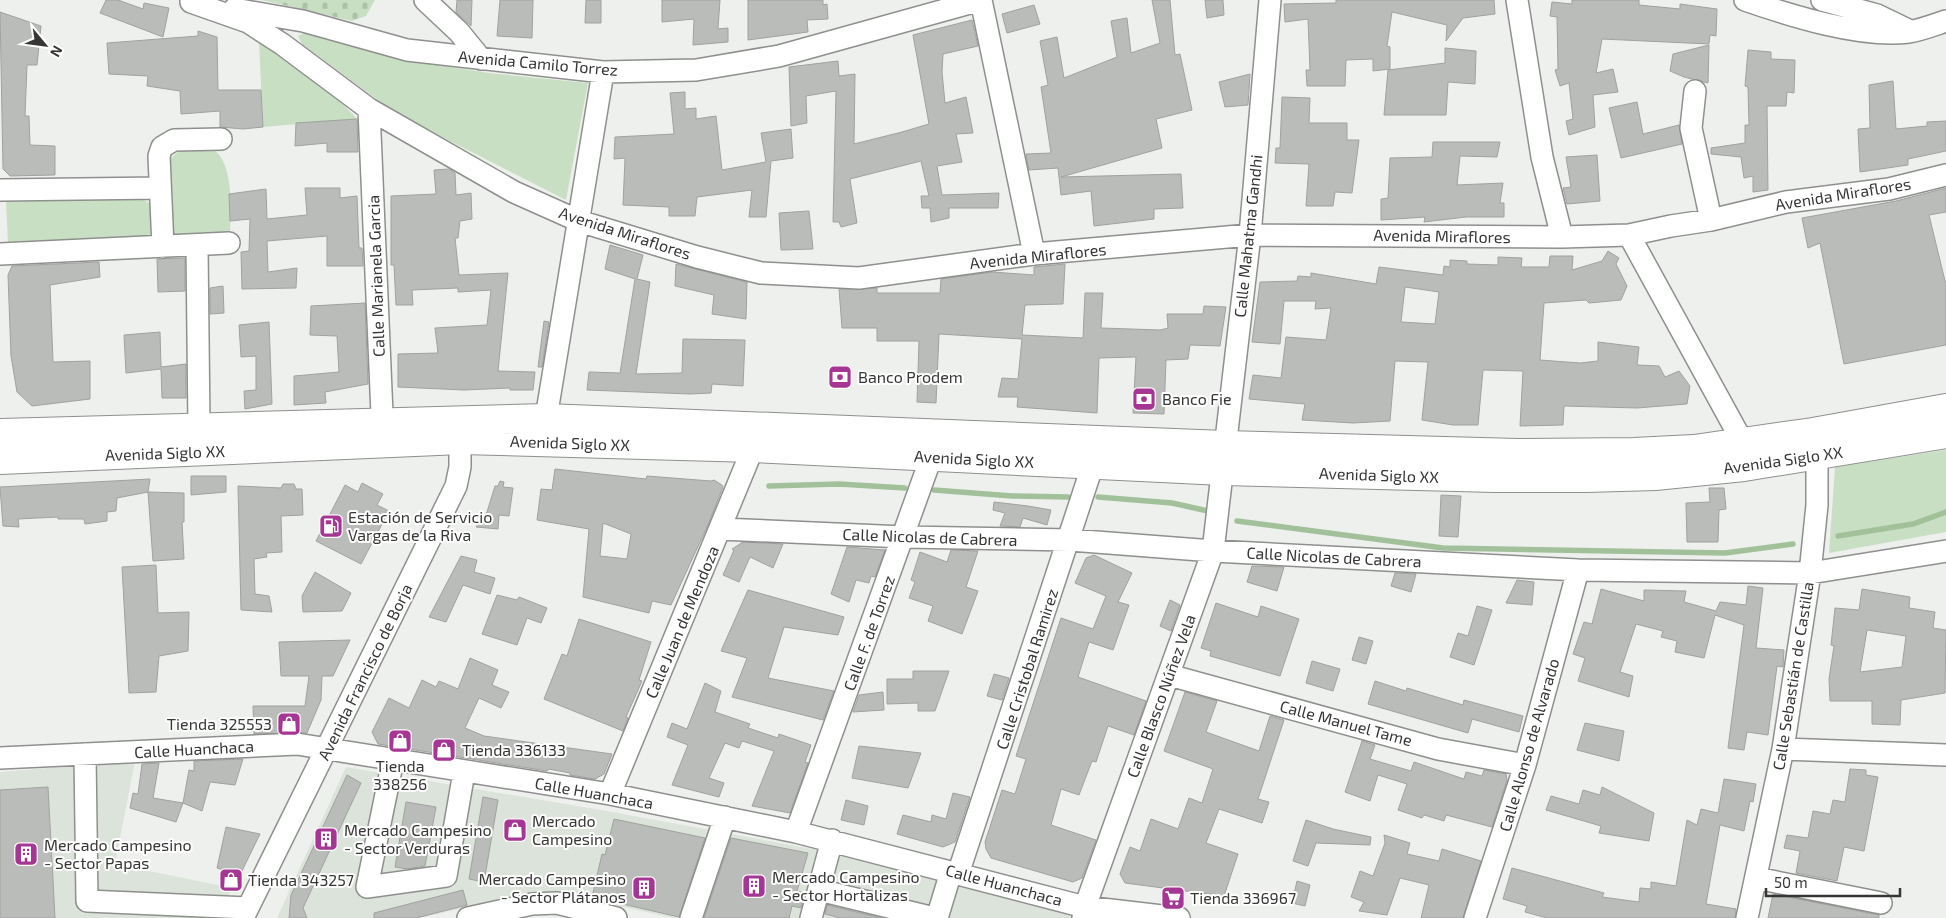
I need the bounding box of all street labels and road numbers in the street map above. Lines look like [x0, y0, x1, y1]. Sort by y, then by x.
street label: Avenida Camilo Torrez [457, 46, 619, 79]
street label: Calle Mahatma Gandhi [1230, 154, 1265, 318]
street label: Avenida Miraflores [1774, 173, 1912, 214]
street label: Calle Marianela Garcia [363, 195, 388, 357]
street label: Avenida Miraflores [557, 202, 693, 263]
street label: Avenida Miraflores [1373, 225, 1511, 246]
street label: Avenida Miraflores [969, 239, 1107, 272]
street label: Avenida Siglo XX [510, 431, 631, 454]
street label: Avenida Siglo XX [105, 441, 226, 464]
street label: Avenida Siglo XX [1722, 442, 1844, 477]
street label: Avenida Siglo XX [914, 446, 1035, 471]
street label: Avenida Siglo XX [1319, 463, 1440, 486]
street label: Calle Nicolas de Cabrera [842, 524, 1018, 549]
street label: Calle Nicolas de Cabrera [1246, 542, 1422, 571]
street label: Calle Juan de Mendoza [641, 543, 722, 701]
street label: Calle F. de Torrez [839, 573, 898, 693]
street label: Avenida Francisco de Borja [313, 580, 417, 764]
street label: Calle Sebastián de Castilla [1768, 580, 1817, 772]
street label: Calle Cristobal Ramirez [992, 586, 1061, 752]
street label: Calle Blasco Núñez Vela [1122, 612, 1199, 780]
street label: Calle Alonso de Alvarado [1495, 656, 1562, 834]
street label: Calle Manuel Tame [1278, 696, 1414, 749]
street label: Calle Huanchaca [134, 736, 254, 761]
street label: Calle Huanchaca [533, 773, 655, 812]
street label: Calle Huanchaca [944, 860, 1065, 909]

